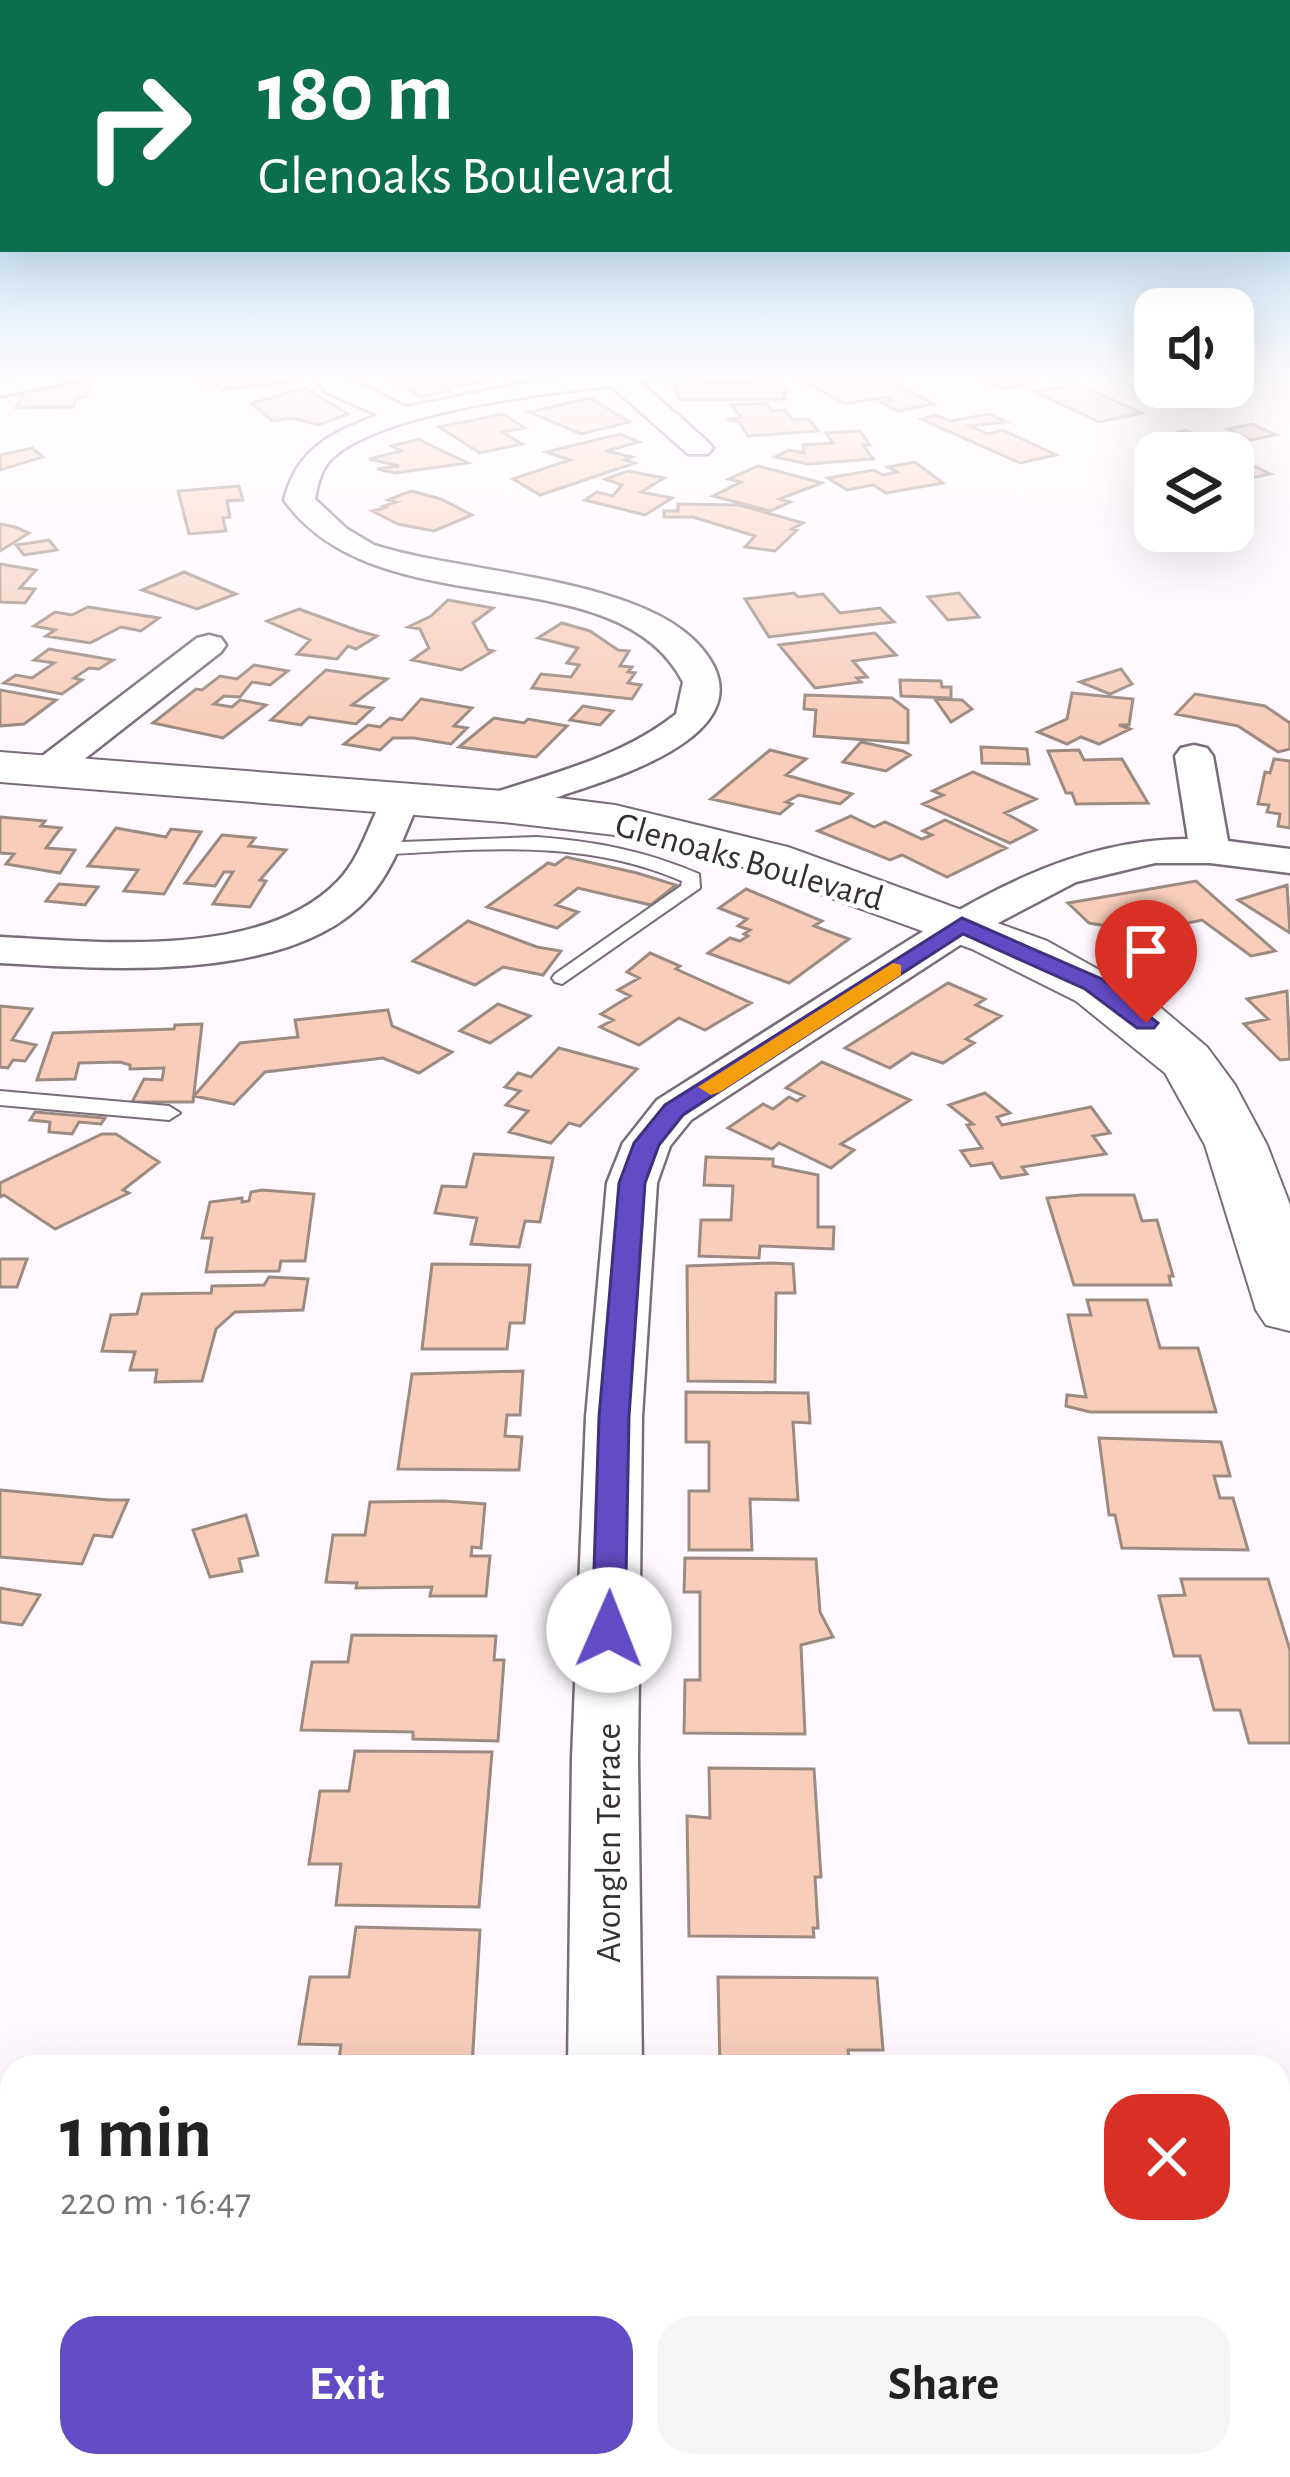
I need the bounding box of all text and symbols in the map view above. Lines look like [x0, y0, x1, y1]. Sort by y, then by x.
icon: right [60, 48, 216, 204]
text: 180 m [258, 52, 454, 136]
text: Glenoaks Boulevard [258, 150, 673, 204]
map controls [1134, 288, 1254, 552]
button: sound [1134, 288, 1254, 408]
button: layers [1134, 432, 1254, 552]
street label: Glenoaks Boulevard [611, 806, 888, 917]
pin [1095, 900, 1197, 1023]
icon: arrive [1113, 918, 1179, 984]
position arrow [546, 1567, 672, 1693]
street label: Avonglen Terrace [591, 1723, 627, 1963]
button: close [1104, 2094, 1230, 2220]
text: 1 min [60, 2098, 212, 2170]
text: 220 m · 16:47 [60, 2183, 251, 2222]
button: Exit [60, 2316, 633, 2454]
button: Share [657, 2316, 1230, 2454]

